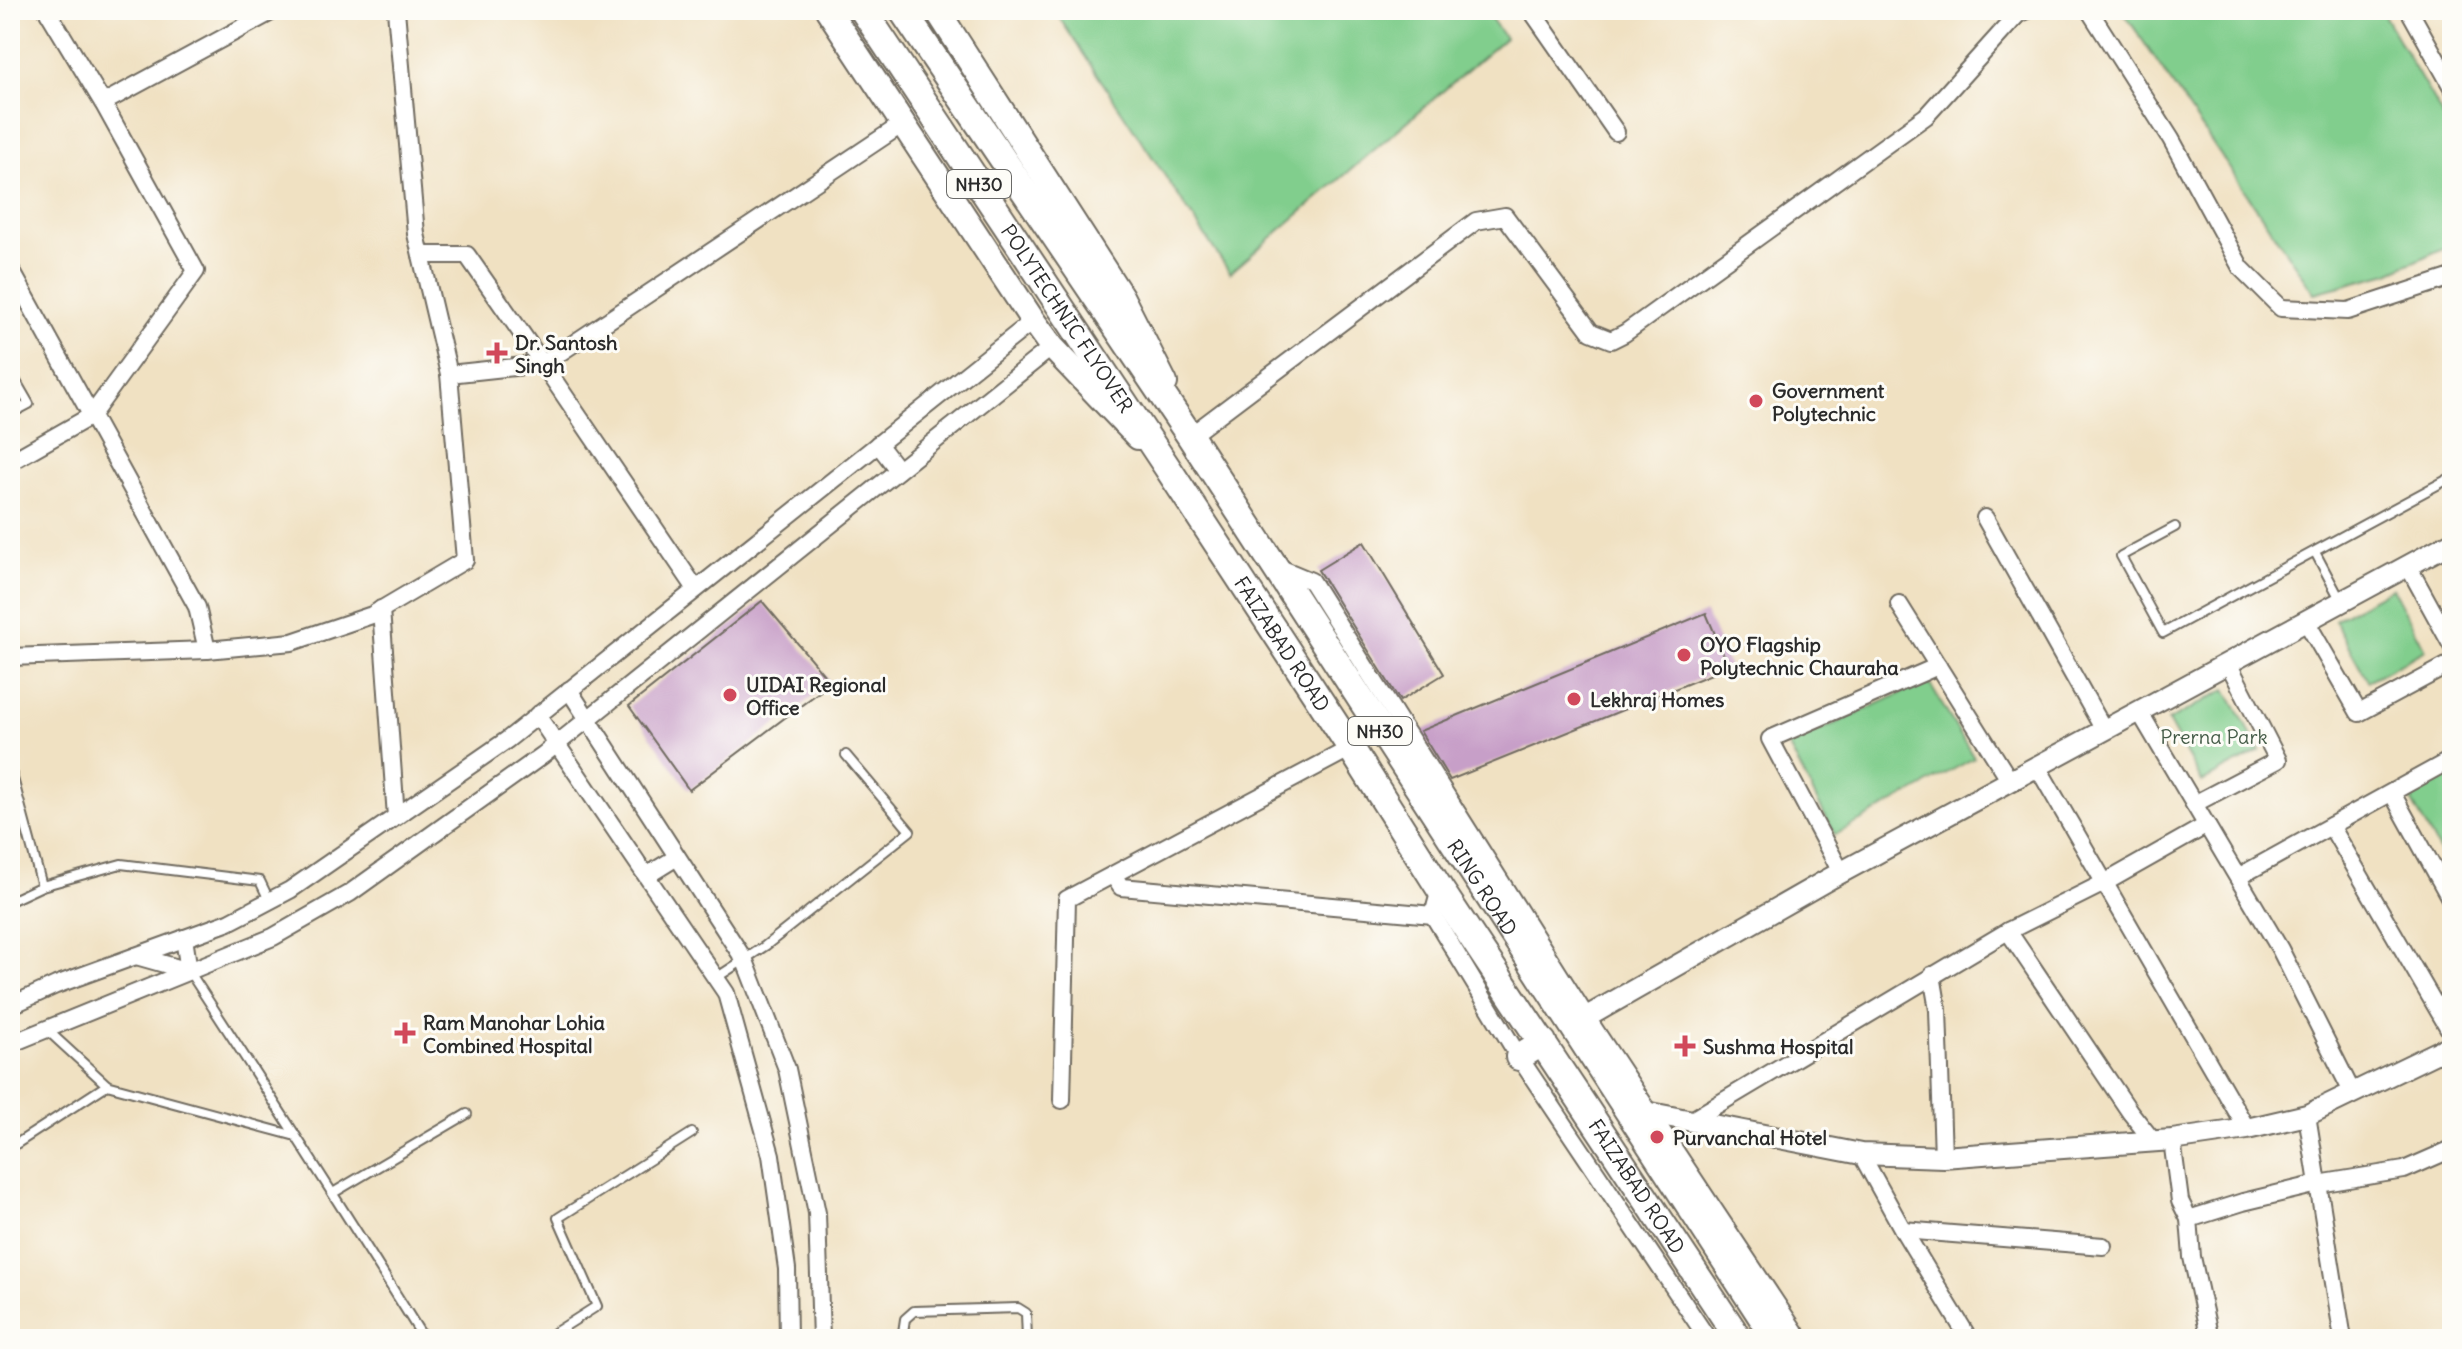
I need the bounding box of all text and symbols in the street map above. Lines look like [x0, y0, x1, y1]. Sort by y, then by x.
road number: NH30 [947, 170, 1011, 198]
street label: POLYTECHNIC FLYOVER [996, 219, 1140, 417]
place label: Dr. Santosh Singh [515, 330, 618, 378]
marker: Dr. Santosh Singh [486, 342, 508, 364]
place label: Government Polytechnic [1772, 378, 1885, 426]
marker: Government Polytechnic [1747, 392, 1765, 410]
street label: FAIZABAD ROAD [1229, 571, 1336, 716]
place label: OYO Flagship Polytechnic Chauraha [1700, 632, 1899, 680]
marker: OYO Flagship Polytechnic Chauraha [1675, 646, 1693, 664]
place label: UIDAI Regional Office [746, 672, 886, 720]
marker: UIDAI Regional Office [721, 686, 739, 704]
place label: Lekhraj Homes [1590, 687, 1724, 712]
marker: Lekhraj Homes [1565, 690, 1583, 708]
road number: NH30 [1348, 717, 1412, 745]
park label: Prerna Park [2160, 724, 2268, 749]
street label: RING ROAD [1442, 834, 1523, 940]
place label: Ram Manohar Lohia Combined Hospital [423, 1010, 605, 1058]
marker: Ram Manohar Lohia Combined Hospital [394, 1022, 416, 1044]
place label: Sushma Hospital [1703, 1034, 1853, 1059]
marker: Sushma Hospital [1674, 1035, 1696, 1057]
street label: FAIZABAD ROAD [1584, 1114, 1691, 1258]
place label: Purvanchal Hotel [1673, 1125, 1827, 1150]
marker: Purvanchal Hotel [1648, 1128, 1666, 1146]

